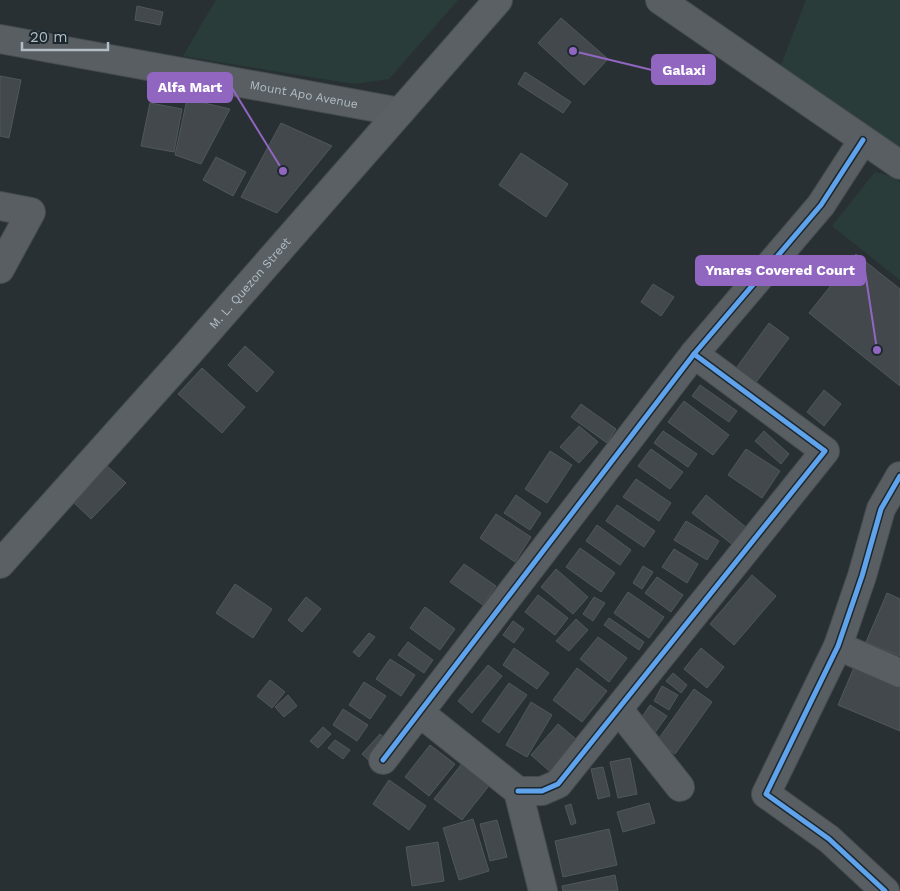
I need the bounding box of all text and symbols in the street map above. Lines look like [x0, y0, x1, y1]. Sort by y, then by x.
scale bar [22, 20, 109, 52]
text: 20 m [30, 28, 68, 46]
callout: Galaxi [652, 55, 715, 84]
text: Galaxi [662, 62, 706, 78]
callout: Alfa Mart [148, 73, 232, 102]
street label: Mount Apo Avenue [249, 78, 359, 111]
text: Alfa Mart [158, 79, 222, 95]
street label: M. L. Quezon Street [206, 235, 294, 332]
callout: Ynares Covered Court [696, 256, 865, 285]
text: Ynares Covered Court [705, 262, 855, 278]

